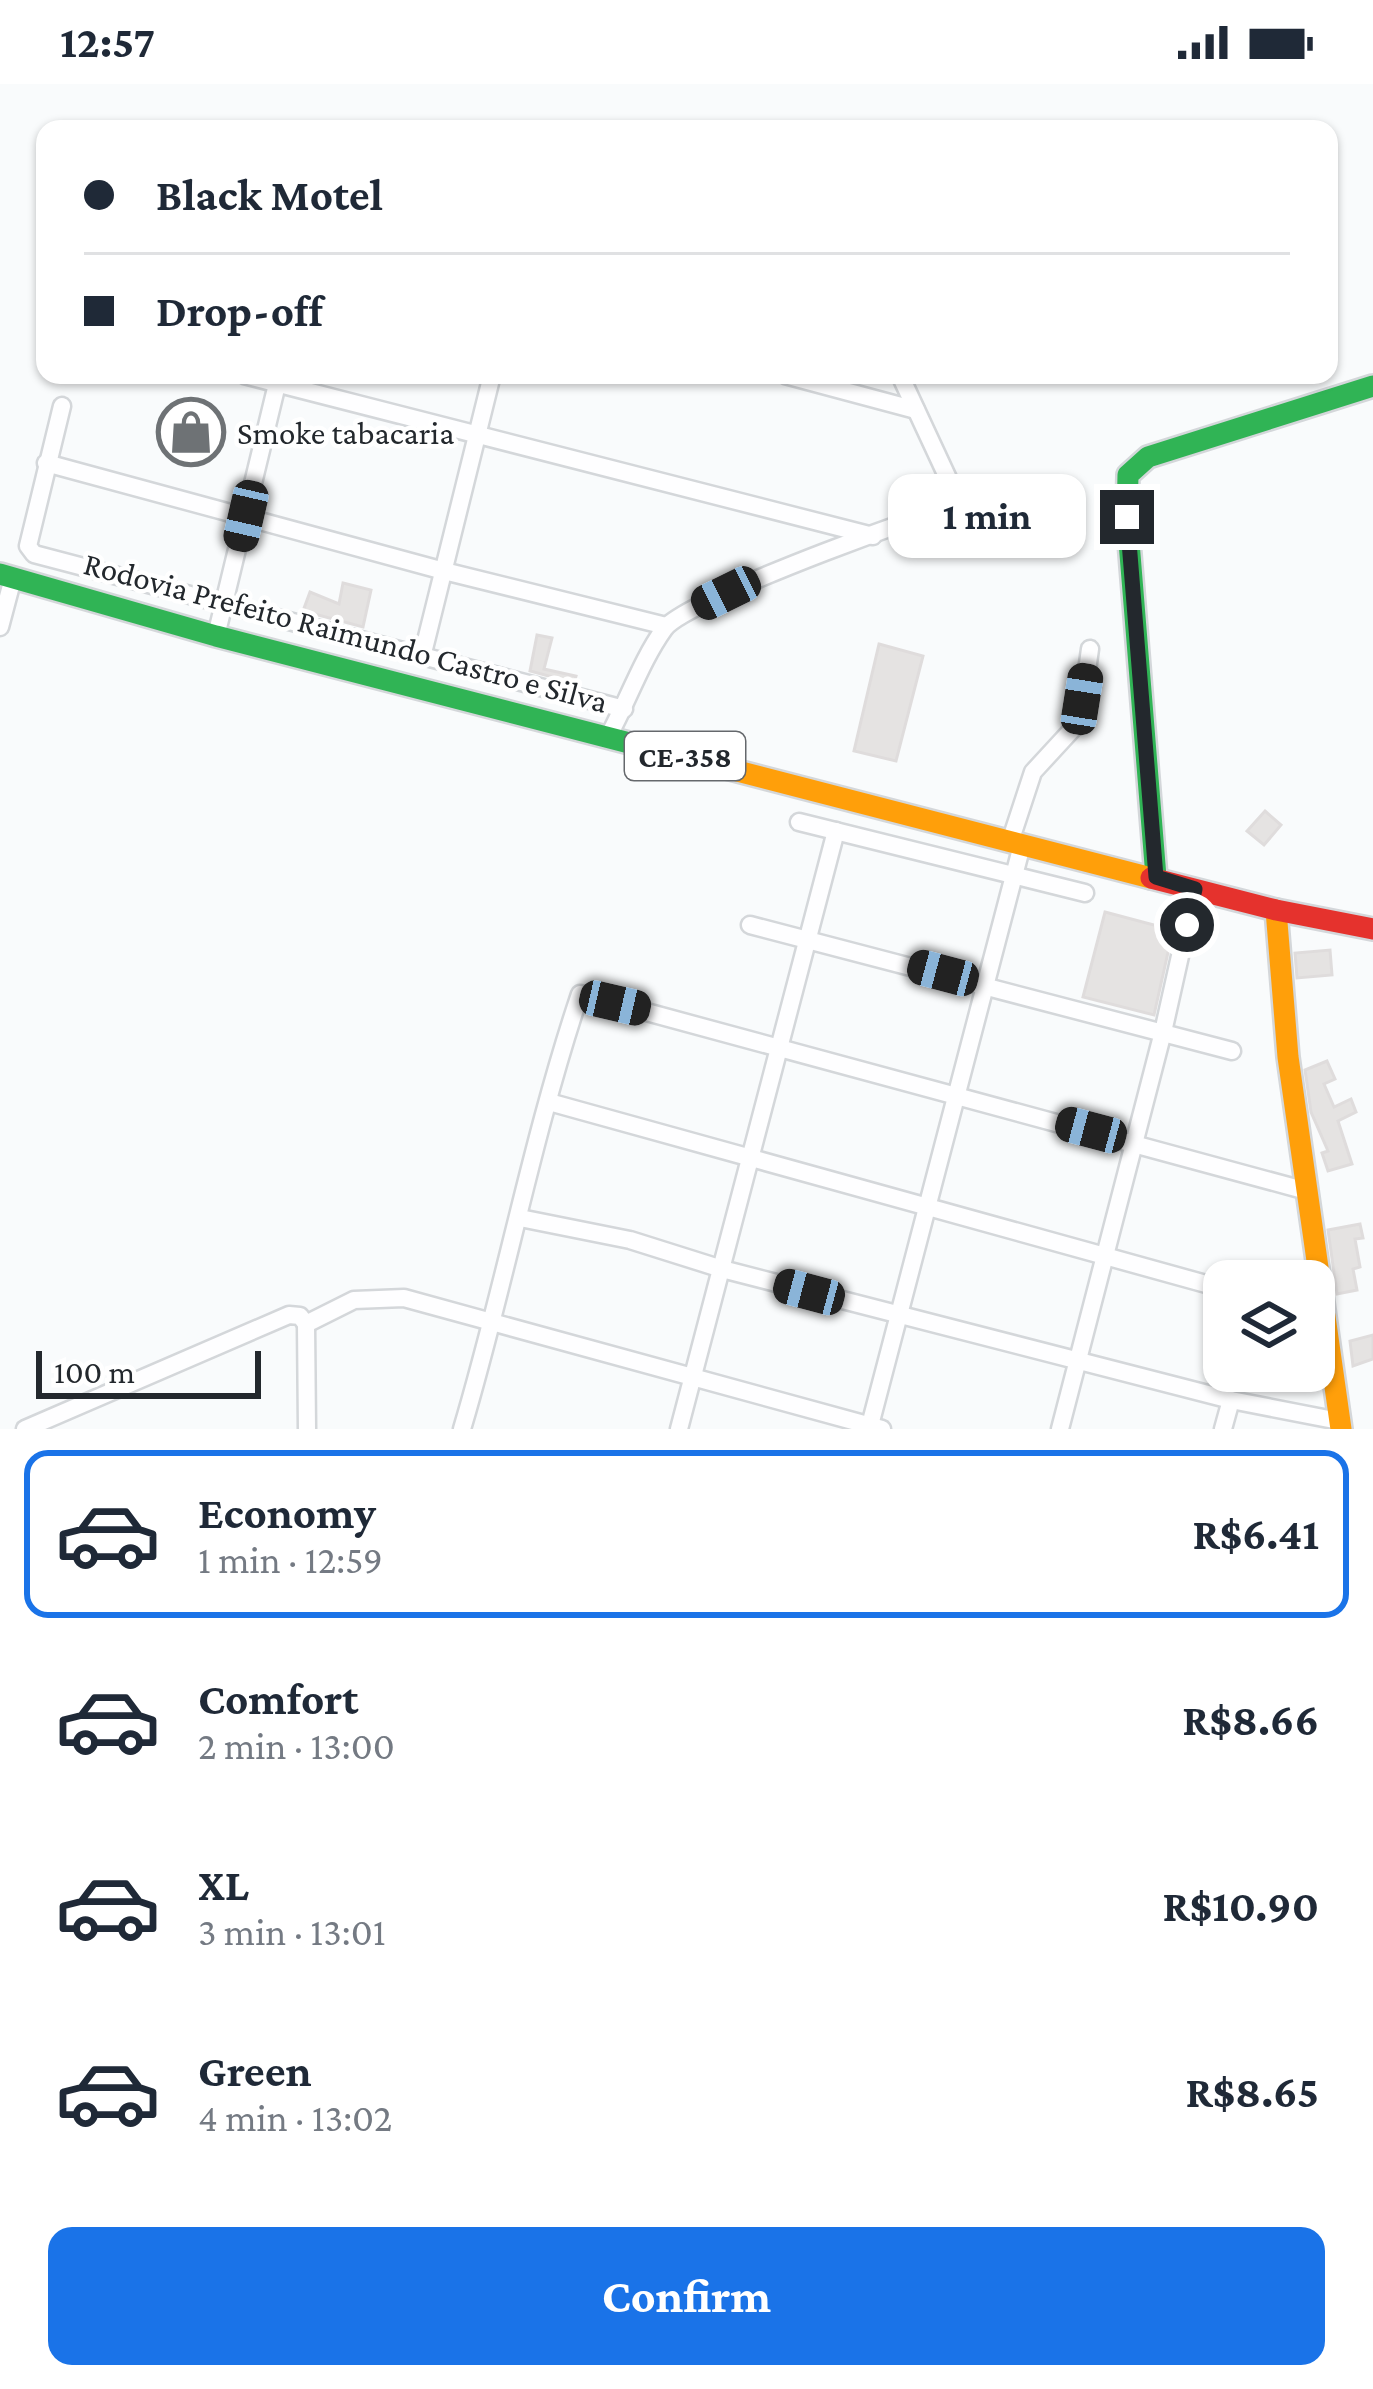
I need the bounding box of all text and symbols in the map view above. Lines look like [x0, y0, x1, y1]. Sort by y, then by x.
text: 12:57 [60, 17, 155, 67]
text: Black Motel [156, 170, 383, 220]
text: Drop-off [156, 286, 323, 336]
shop icon: Smoke tabacaria [156, 397, 226, 467]
place label: Smoke tabacaria [237, 414, 454, 451]
callout: 1 min [887, 475, 1085, 559]
car [220, 477, 272, 555]
route end [1100, 490, 1154, 544]
text: 1 min [943, 494, 1031, 537]
street label: Rodovia Prefeito Raimundo Castro e Silva [80, 544, 612, 720]
car [686, 561, 766, 625]
car [1059, 661, 1105, 737]
road number: CE-358 [625, 732, 745, 780]
route start [1160, 898, 1214, 952]
car [904, 946, 982, 1000]
car [576, 977, 654, 1029]
car [1052, 1103, 1130, 1157]
map controls [1203, 1260, 1335, 1392]
button: layers [1203, 1260, 1335, 1392]
car [770, 1265, 848, 1319]
scale bar [36, 1345, 261, 1398]
text: 100 m [54, 1353, 135, 1390]
icon: car [54, 1480, 162, 1588]
text: Economy [198, 1488, 376, 1538]
text: R$6.41 [1192, 1509, 1319, 1559]
text: 1 min · 12:59 [198, 1538, 383, 1581]
icon: car [54, 1666, 162, 1774]
text: Comfort [198, 1674, 359, 1724]
text: R$8.66 [1182, 1695, 1319, 1745]
text: 2 min · 13:00 [198, 1724, 395, 1767]
icon: car [54, 1852, 162, 1960]
text: XL [198, 1860, 249, 1910]
text: R$10.90 [1162, 1881, 1319, 1931]
text: 3 min · 13:01 [198, 1910, 386, 1953]
icon: car [54, 2038, 162, 2146]
text: Green [198, 2046, 312, 2096]
text: R$8.65 [1186, 2067, 1319, 2117]
text: 4 min · 13:02 [198, 2096, 392, 2139]
button: Confirm [48, 2227, 1325, 2365]

